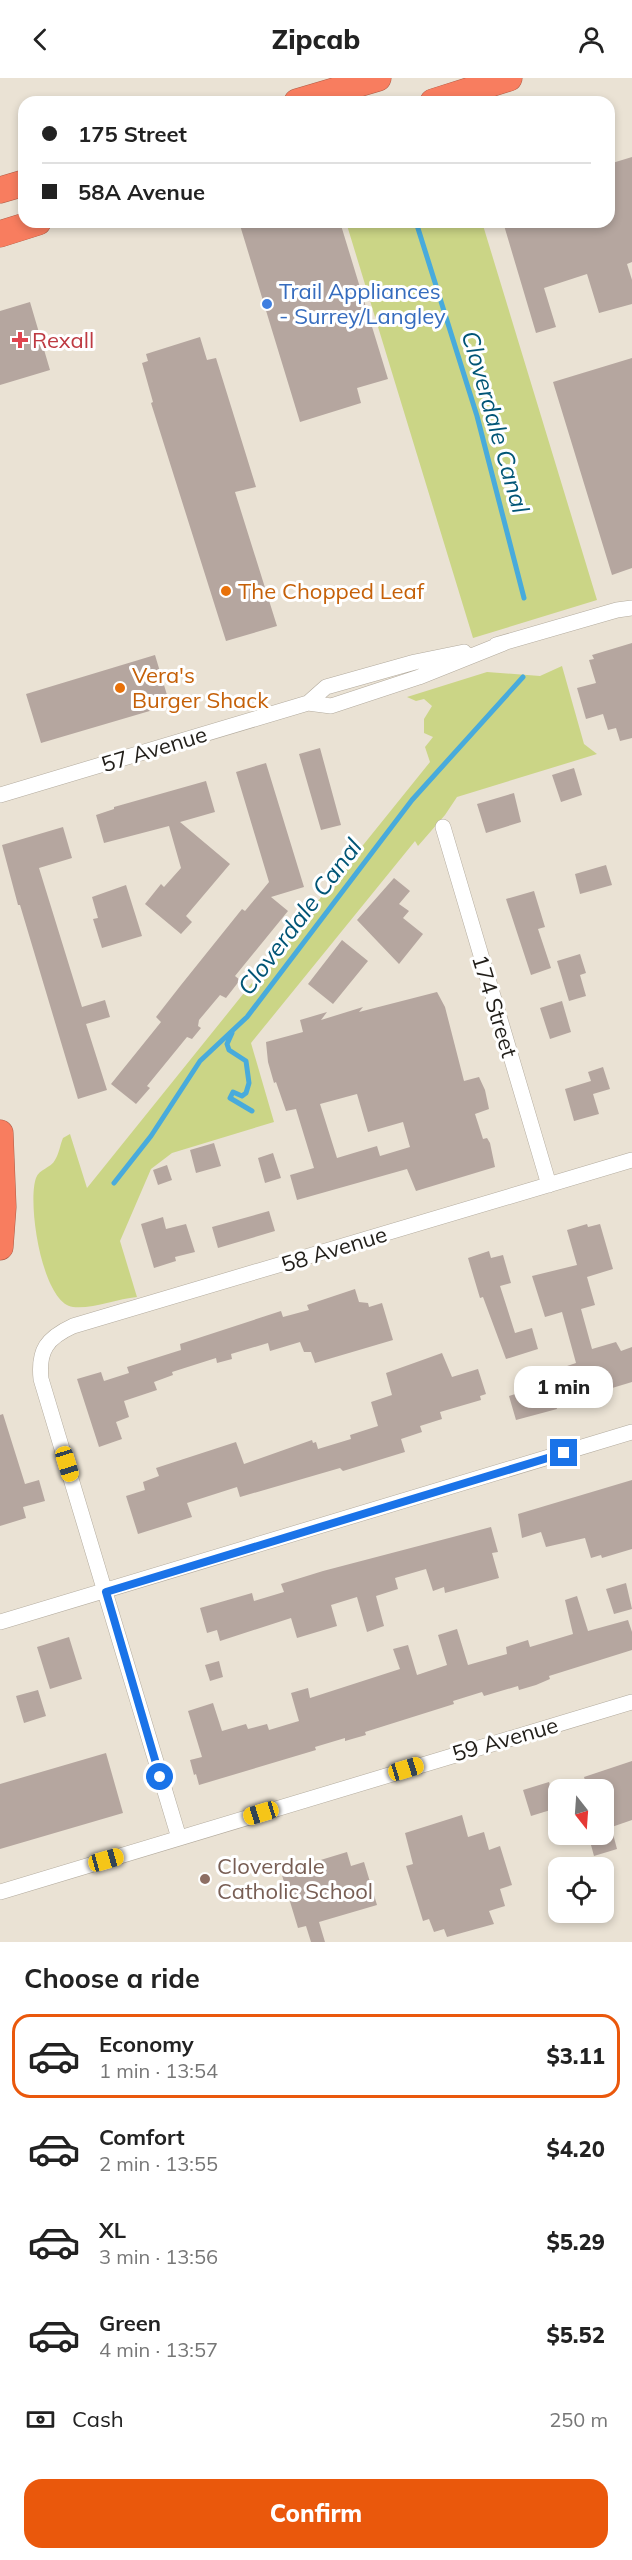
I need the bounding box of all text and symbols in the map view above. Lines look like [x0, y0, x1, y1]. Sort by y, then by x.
text: Zipcab [272, 22, 360, 56]
icon: back [24, 23, 57, 56]
icon: person [575, 23, 608, 56]
text: 175 Street [78, 120, 187, 148]
text: 58A Avenue [78, 178, 205, 206]
place label: Trail Appliances - Surrey/Langley [279, 277, 446, 330]
marker: Trail Appliances - Surrey/Langley [260, 297, 274, 311]
place label: Rexall [32, 326, 94, 354]
water label: Cloverdale Canal [456, 327, 536, 517]
marker: Rexall [13, 333, 27, 347]
place label: The Chopped Leaf [238, 577, 425, 605]
marker: The Chopped Leaf [219, 584, 233, 598]
place label: Vera's Burger Shack [132, 661, 269, 714]
marker: Vera's Burger Shack [113, 681, 127, 695]
street label: 57 Avenue [98, 720, 210, 778]
water label: Cloverdale Canal [231, 832, 368, 1001]
street label: 174 Street [466, 951, 524, 1061]
street label: 58 Avenue [278, 1220, 390, 1278]
callout: 1 min [514, 1366, 614, 1408]
text: 1 min [537, 1374, 590, 1399]
route end [550, 1439, 577, 1466]
car [53, 1444, 81, 1484]
street label: 59 Avenue [449, 1711, 561, 1767]
car [386, 1755, 426, 1783]
route start [146, 1763, 173, 1790]
north arrow [548, 1779, 614, 1845]
map controls [548, 1779, 614, 1923]
car [241, 1799, 281, 1827]
car [86, 1846, 126, 1874]
place label: Cloverdale Catholic School [217, 1852, 373, 1905]
button: locate [548, 1857, 614, 1923]
marker: Cloverdale Catholic School [198, 1872, 212, 1886]
text: Choose a ride [24, 1961, 200, 1995]
icon: car [27, 2029, 81, 2083]
text: Economy [99, 2030, 194, 2058]
text: $3.11 [546, 2042, 605, 2070]
text: 1 min · 13:54 [99, 2058, 218, 2083]
icon: car [27, 2122, 81, 2176]
text: Comfort [99, 2123, 185, 2151]
text: $4.20 [546, 2135, 605, 2163]
text: 2 min · 13:55 [99, 2151, 218, 2176]
icon: car [27, 2215, 81, 2269]
text: XL [99, 2216, 126, 2244]
text: $5.29 [546, 2228, 605, 2256]
text: 3 min · 13:56 [99, 2244, 218, 2269]
icon: car [27, 2308, 81, 2362]
text: Green [99, 2309, 161, 2337]
text: $5.52 [546, 2321, 605, 2349]
text: 4 min · 13:57 [99, 2337, 218, 2362]
icon: cash [24, 2403, 57, 2436]
text: Cash [72, 2405, 124, 2433]
text: 250 m [549, 2407, 608, 2432]
button: Confirm [24, 2479, 608, 2548]

